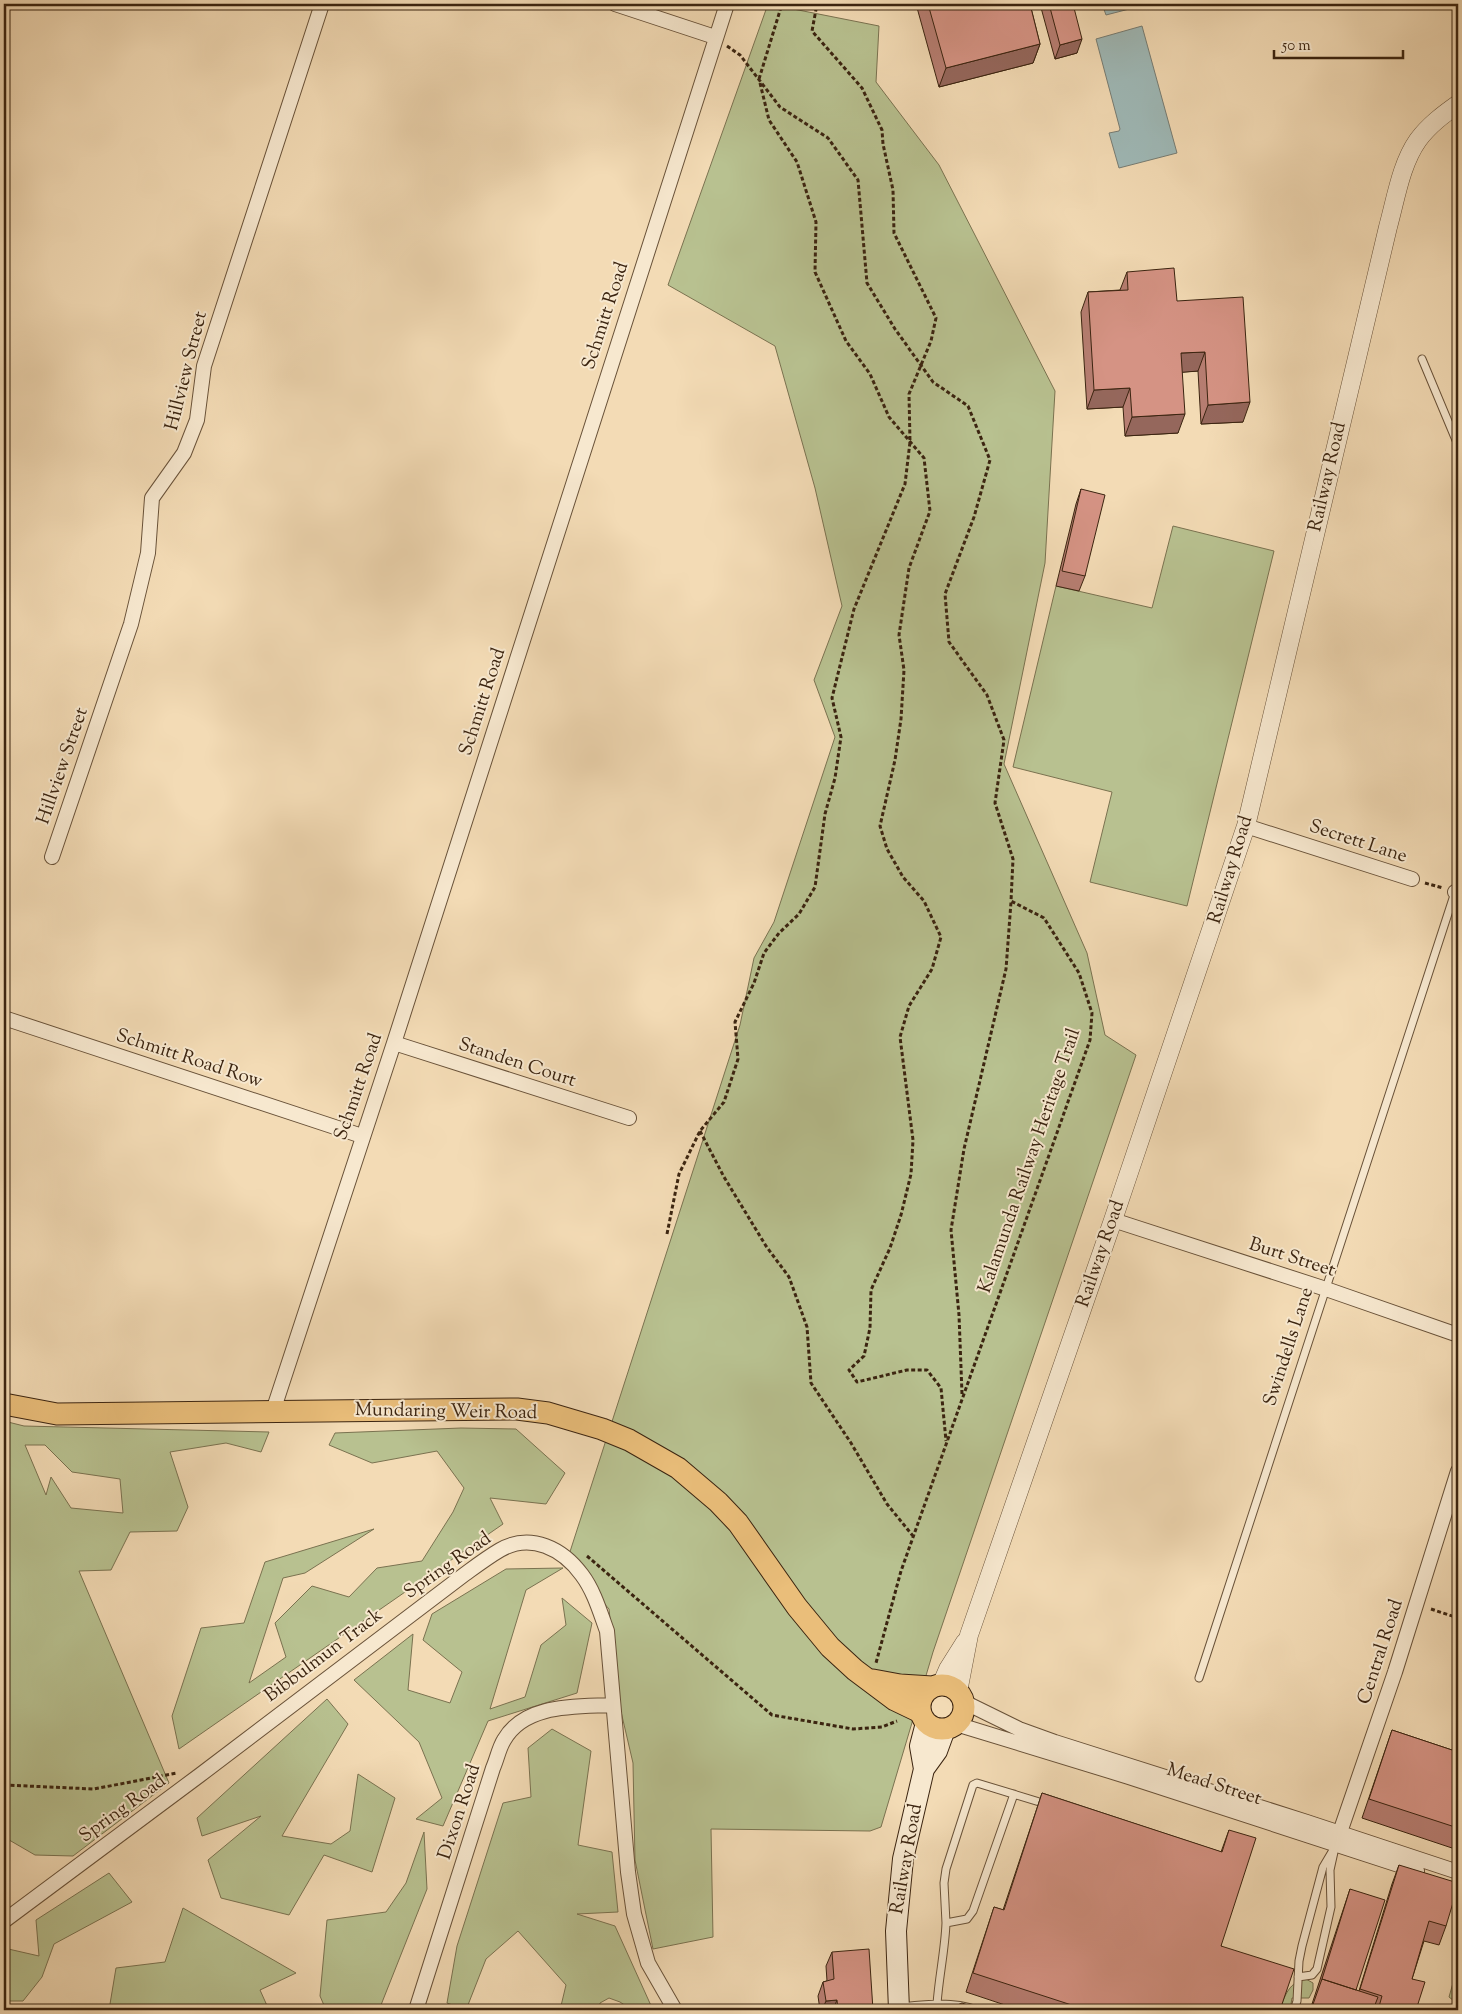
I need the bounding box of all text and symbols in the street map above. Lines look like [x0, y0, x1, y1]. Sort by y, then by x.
scale bar [1274, 28, 1403, 60]
text: 50 m [1281, 36, 1311, 57]
street label: Schmitt Road [576, 258, 636, 373]
street label: Hillview Street [159, 308, 215, 433]
street label: Railway Road [1302, 419, 1354, 535]
street label: Schmitt Road [453, 644, 513, 759]
street label: Hillview Street [30, 703, 96, 828]
street label: Railway Road [1202, 812, 1260, 927]
street label: Secrett Lane [1305, 813, 1411, 871]
street label: Schmitt Road Row [112, 1023, 266, 1095]
street label: Kalamunda Railway Heritage Trail [972, 1025, 1088, 1297]
street label: Schmitt Road [328, 1030, 390, 1144]
street label: Standen Court [455, 1031, 580, 1095]
street label: Railway Road [1070, 1196, 1132, 1311]
street label: Burt Street [1245, 1231, 1339, 1285]
street label: Swindells Lane [1257, 1284, 1321, 1410]
street label: Mundaring Weir Road [354, 1397, 538, 1427]
street label: Spring Road [399, 1526, 498, 1606]
street label: Central Road [1351, 1596, 1411, 1708]
street label: Bibbulmun Track [259, 1602, 389, 1709]
street label: Mead Street [1163, 1757, 1265, 1813]
street label: Dixon Road [432, 1760, 488, 1863]
street label: Spring Road [74, 1768, 172, 1850]
street label: Railway Road [884, 1801, 930, 1916]

